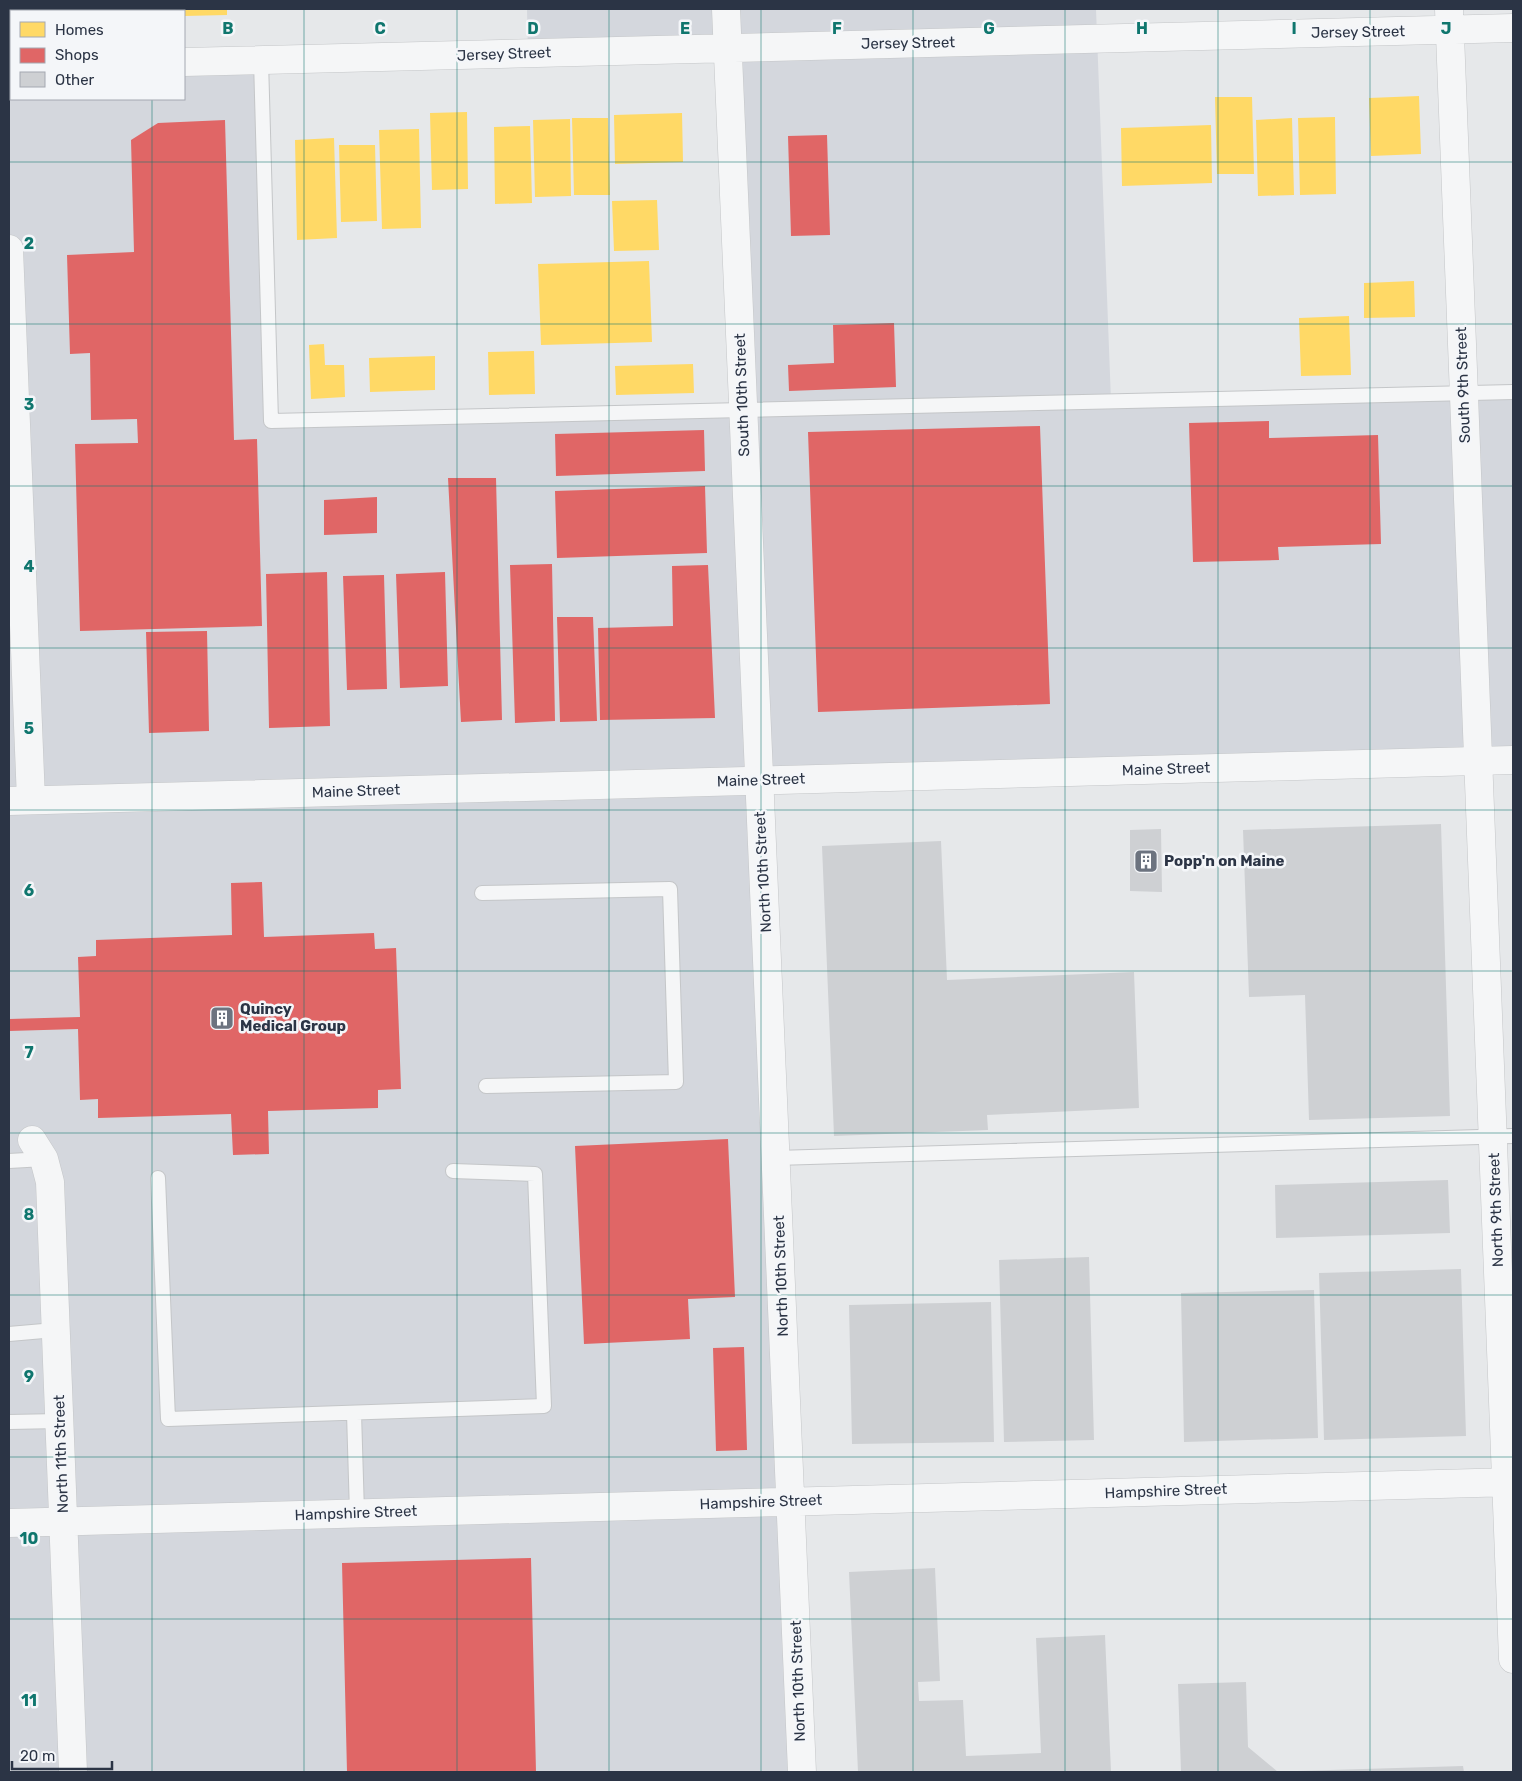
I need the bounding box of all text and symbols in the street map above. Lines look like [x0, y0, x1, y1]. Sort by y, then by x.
legend [10, 10, 185, 100]
text: B [222, 19, 234, 38]
text: C [374, 19, 386, 38]
text: D [527, 19, 539, 38]
text: E [680, 19, 690, 38]
text: F [832, 19, 842, 38]
text: G [983, 19, 995, 38]
text: H [1136, 19, 1148, 38]
text: I [1291, 19, 1297, 38]
text: J [1441, 19, 1451, 38]
text: Homes [55, 21, 104, 39]
street label: Jersey Street [1311, 22, 1405, 42]
street label: Jersey Street [861, 33, 955, 53]
street label: Jersey Street [457, 43, 552, 65]
text: Shops [55, 46, 99, 64]
text: Other [55, 71, 95, 89]
text: 2 [24, 234, 34, 253]
street label: South 9th Street [1452, 326, 1474, 444]
street label: South 10th Street [731, 333, 753, 457]
text: 3 [24, 395, 34, 414]
text: 4 [24, 557, 35, 576]
text: 5 [24, 719, 34, 738]
street label: Maine Street [1122, 758, 1211, 780]
street label: Maine Street [717, 769, 806, 791]
street label: Maine Street [312, 780, 401, 802]
street label: North 10th Street [751, 811, 775, 933]
building icon: Popp'n on Maine [1133, 848, 1159, 874]
place label: Popp'n on Maine [1164, 852, 1284, 870]
text: 6 [24, 881, 34, 900]
place label: Quincy Medical Group [240, 1000, 346, 1035]
building icon: Quincy Medical Group [209, 1005, 235, 1031]
text: 7 [24, 1043, 34, 1062]
street label: North 9th Street [1485, 1152, 1507, 1267]
text: 8 [24, 1205, 35, 1224]
street label: North 10th Street [770, 1215, 792, 1337]
text: 9 [24, 1367, 34, 1386]
street label: North 11th Street [50, 1394, 72, 1513]
street label: Hampshire Street [1104, 1480, 1228, 1502]
street label: Hampshire Street [699, 1491, 823, 1513]
street label: Hampshire Street [294, 1502, 418, 1524]
text: 10 [20, 1529, 39, 1548]
street label: North 10th Street [787, 1620, 809, 1742]
text: 11 [21, 1691, 37, 1710]
scale bar [12, 1738, 112, 1770]
text: 20 m [20, 1747, 55, 1765]

